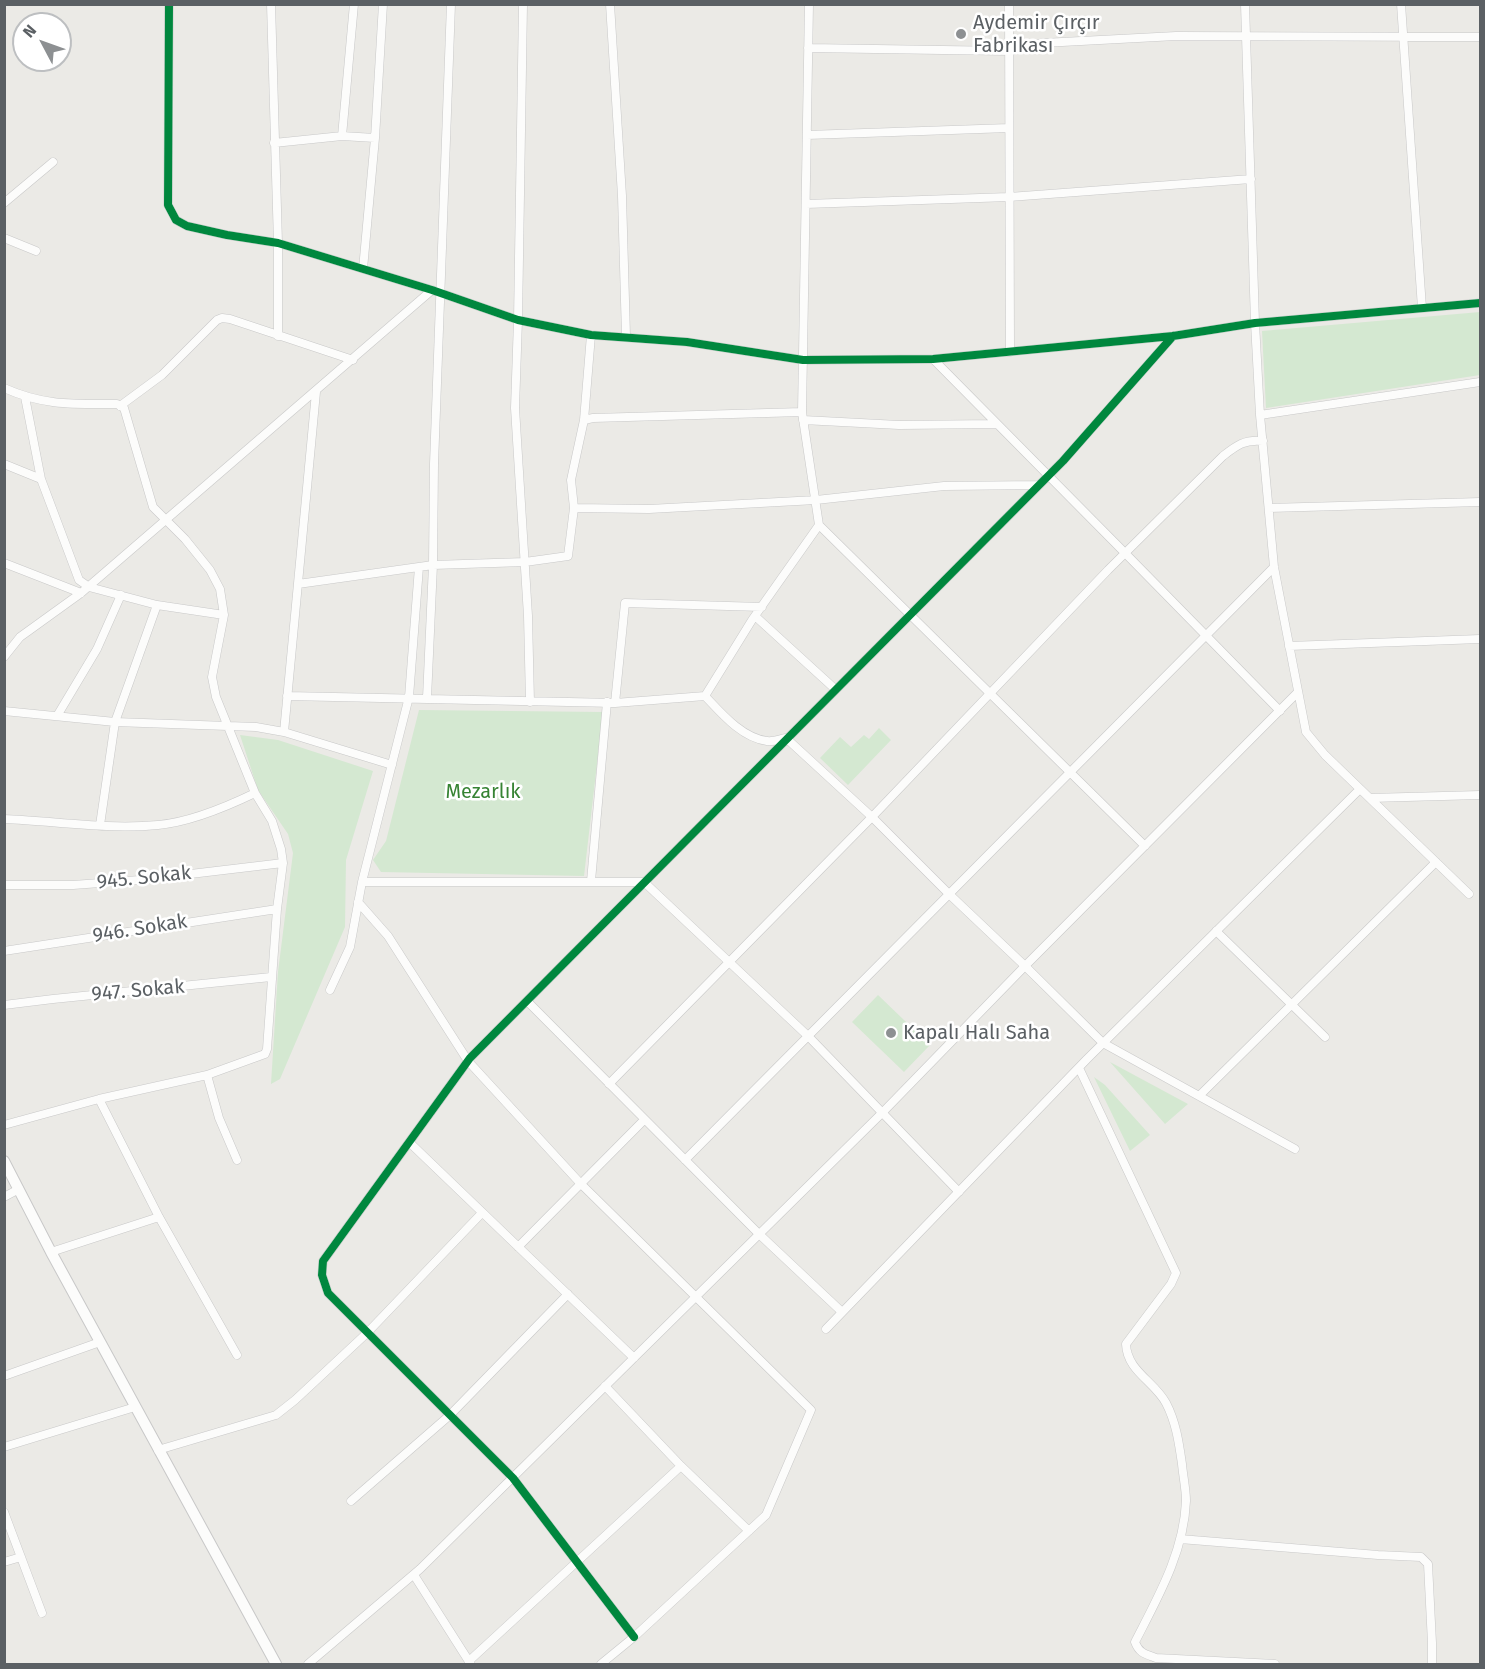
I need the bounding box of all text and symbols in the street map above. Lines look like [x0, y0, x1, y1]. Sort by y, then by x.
place label: Aydemir Çırçır Fabrikası [973, 11, 1099, 58]
north arrow [12, 12, 72, 72]
text: N [19, 21, 40, 41]
marker: Aydemir Çırçır Fabrikası [954, 27, 968, 41]
park label: Mezarlık [445, 780, 521, 804]
street label: 945. Sokak [96, 861, 192, 895]
street label: 946. Sokak [91, 910, 189, 948]
street label: 947. Sokak [91, 975, 185, 1007]
place label: Kapalı Halı Saha [903, 1021, 1050, 1045]
marker: Kapalı Halı Saha [884, 1026, 898, 1040]

